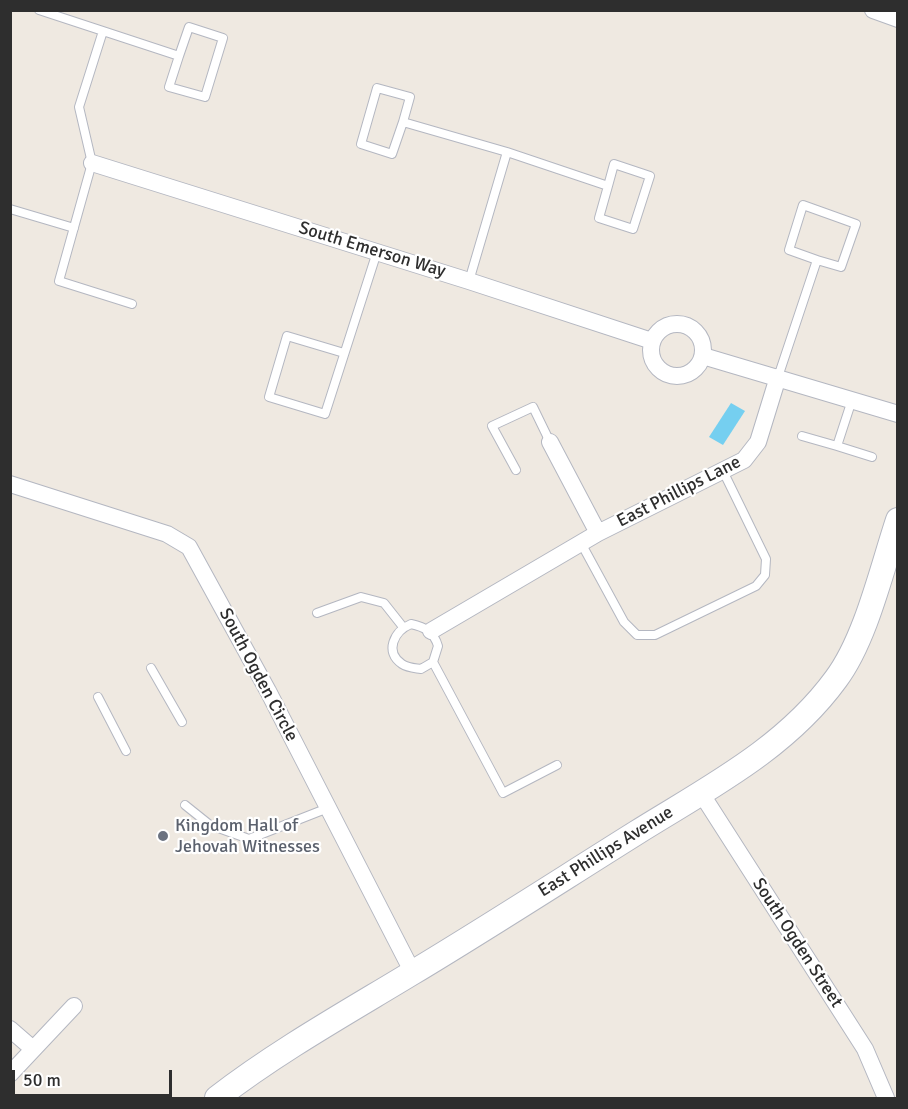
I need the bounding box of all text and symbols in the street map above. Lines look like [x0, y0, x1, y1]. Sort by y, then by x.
street label: South Emerson Way [296, 217, 448, 283]
street label: East Phillips Lane [614, 452, 744, 532]
street label: South Ogden Circle [214, 605, 302, 745]
street label: East Phillips Avenue [535, 802, 677, 902]
place label: Kingdom Hall of Jehovah Witnesses [175, 815, 320, 858]
marker: Kingdom Hall of Jehovah Witnesses [156, 829, 170, 843]
street label: South Ogden Street [747, 874, 847, 1012]
scale bar [15, 1058, 176, 1096]
text: 50 m [23, 1069, 61, 1091]

